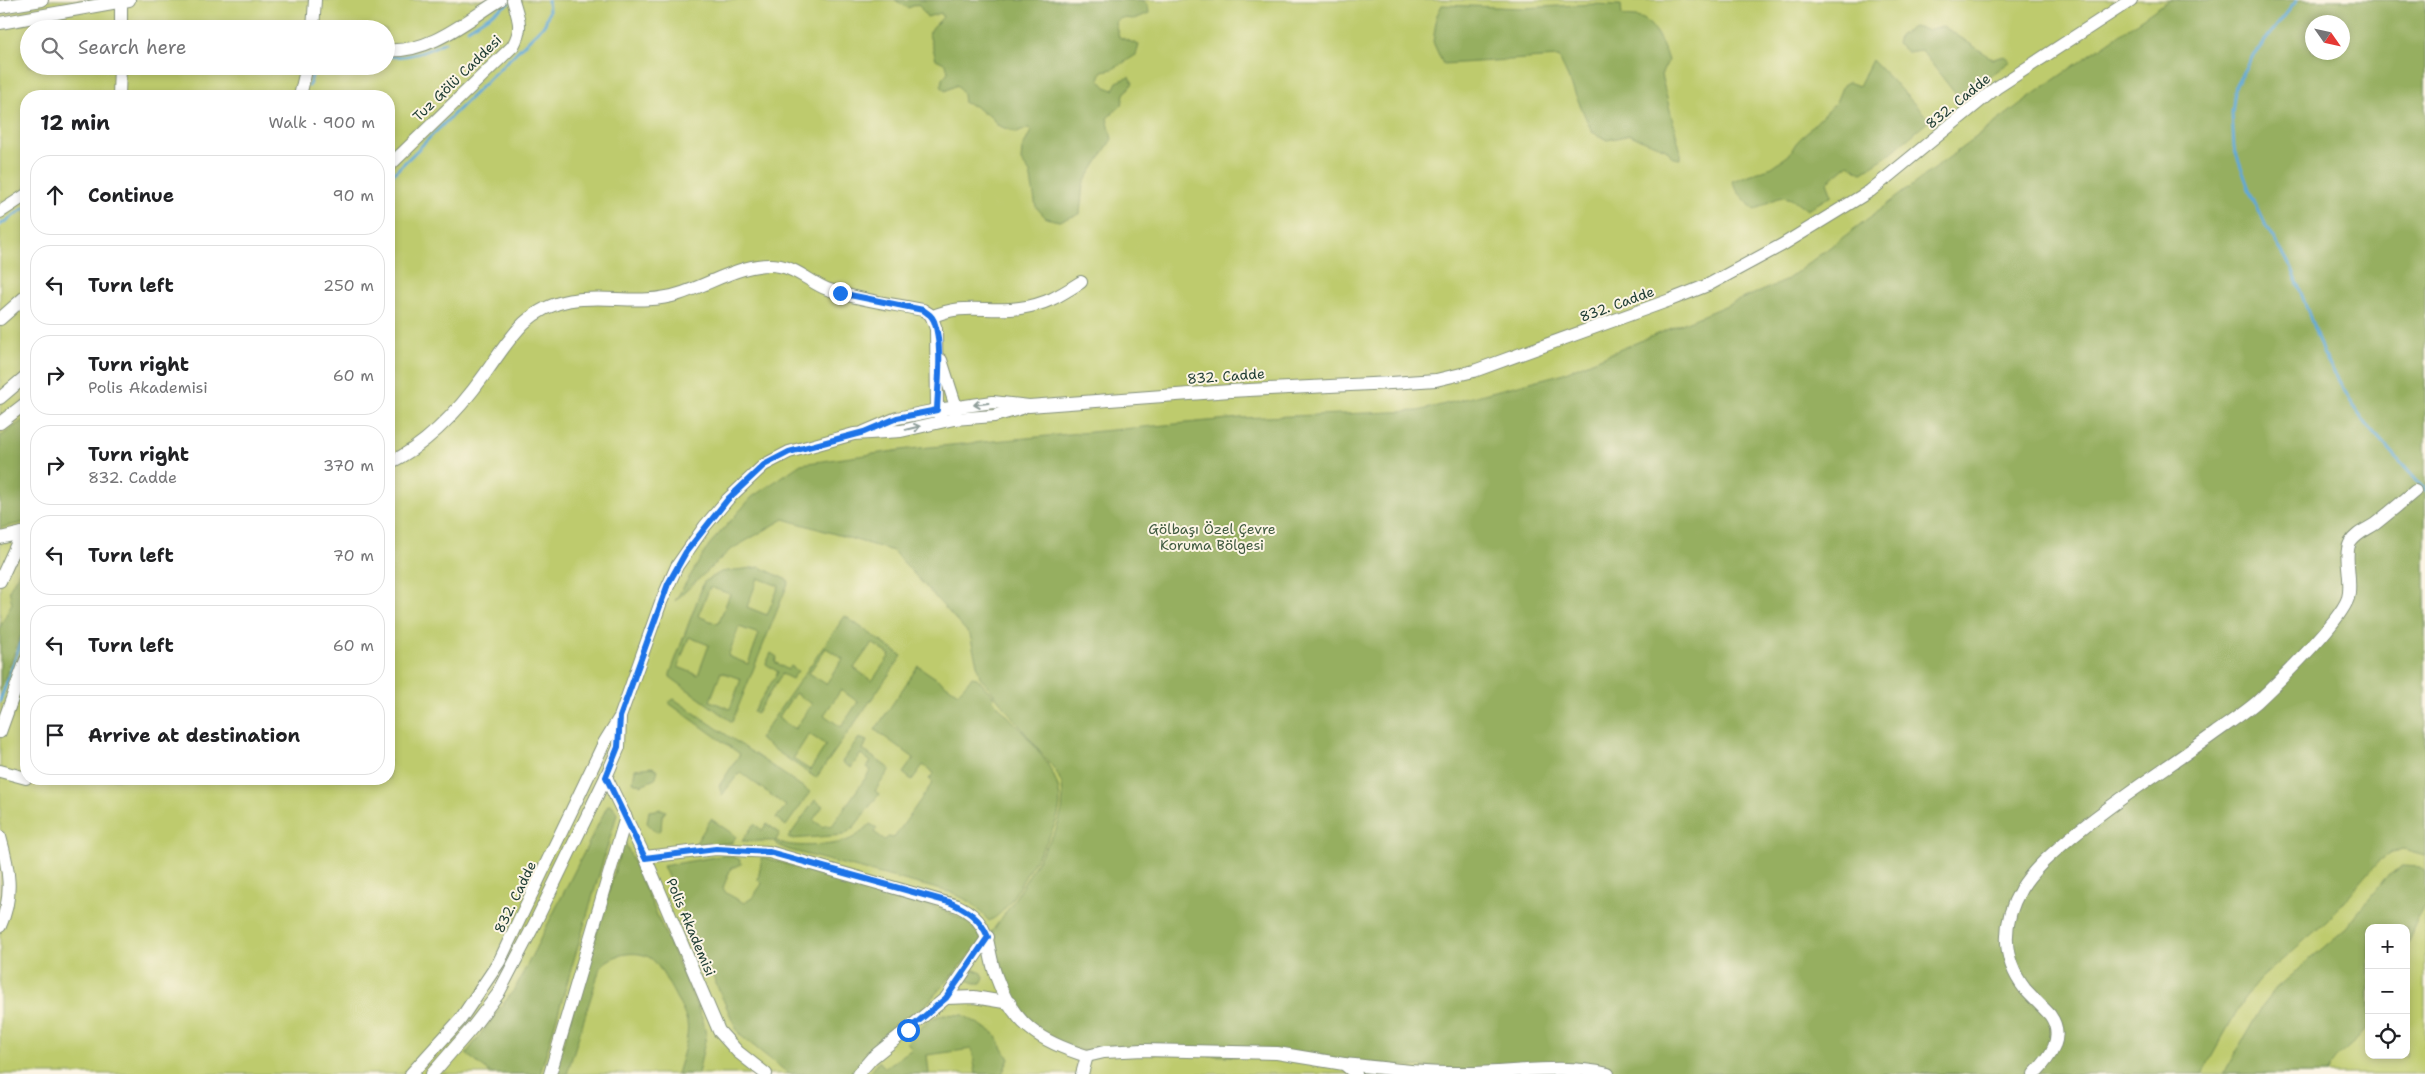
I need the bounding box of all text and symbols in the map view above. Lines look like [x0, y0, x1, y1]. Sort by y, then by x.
north arrow [2305, 15, 2350, 60]
search box [20, 20, 395, 75]
street label: Tuz Gölü Caddesi [409, 31, 505, 125]
icon: search [38, 34, 66, 62]
text: Search here [78, 35, 187, 60]
street label: 832. Cadde [1922, 69, 1994, 133]
text: 12 min [40, 109, 110, 137]
text: Walk · 900 m [268, 112, 375, 133]
icon: ahead [41, 181, 69, 209]
text: Continue [88, 183, 174, 208]
text: 90 m [333, 185, 374, 206]
icon: left [41, 271, 69, 299]
text: Turn left [88, 273, 174, 298]
text: 250 m [323, 275, 374, 296]
route end [829, 282, 852, 305]
street label: 832. Cadde [1577, 282, 1657, 326]
text: Turn right [88, 352, 189, 377]
icon: right [41, 361, 69, 389]
street label: 832. Cadde [1187, 364, 1266, 388]
text: 60 m [333, 365, 374, 386]
text: Polis Akademisi [88, 377, 208, 398]
one-way arrow [973, 399, 989, 409]
one-way arrow [904, 423, 920, 432]
text: Turn right [88, 442, 189, 467]
icon: right [41, 451, 69, 479]
text: 370 m [323, 455, 374, 476]
text: 832. Cadde [88, 467, 177, 488]
park label: Gölbaşı Özel Çevre Koruma Bölgesi [1148, 520, 1276, 554]
icon: left [41, 541, 69, 569]
text: Turn left [88, 543, 174, 568]
text: 70 m [333, 545, 374, 566]
icon: left [41, 631, 69, 659]
text: Turn left [88, 633, 174, 658]
text: 60 m [333, 635, 374, 656]
icon: arrive [41, 721, 69, 749]
text: Arrive at destination [88, 723, 300, 748]
street label: 832. Cadde [490, 858, 540, 936]
street label: Polis Akademisi [662, 875, 720, 979]
map controls [2365, 924, 2410, 1059]
button: + [2365, 924, 2410, 969]
button: − [2365, 969, 2410, 1014]
button: locate [2365, 1014, 2410, 1059]
route start [897, 1019, 920, 1042]

